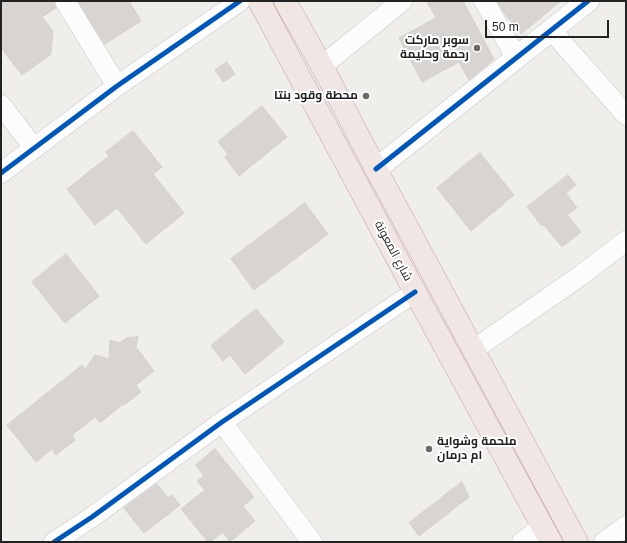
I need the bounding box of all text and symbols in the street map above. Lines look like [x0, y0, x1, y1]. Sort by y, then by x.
scale bar [487, 12, 611, 38]
text: 50 m [492, 20, 519, 34]
place label: سوبر ماركت رحمة وحليمة [400, 34, 469, 62]
marker: سوبر ماركت رحمة وحليمة [472, 43, 482, 53]
place label: محطة وقود بنتا [274, 89, 358, 103]
marker: محطة وقود بنتا [361, 91, 371, 101]
street label: شارع المعونة [371, 219, 415, 283]
place label: ملحمة وشواية ام درمان [437, 435, 517, 463]
marker: ملحمة وشواية ام درمان [424, 444, 434, 454]

